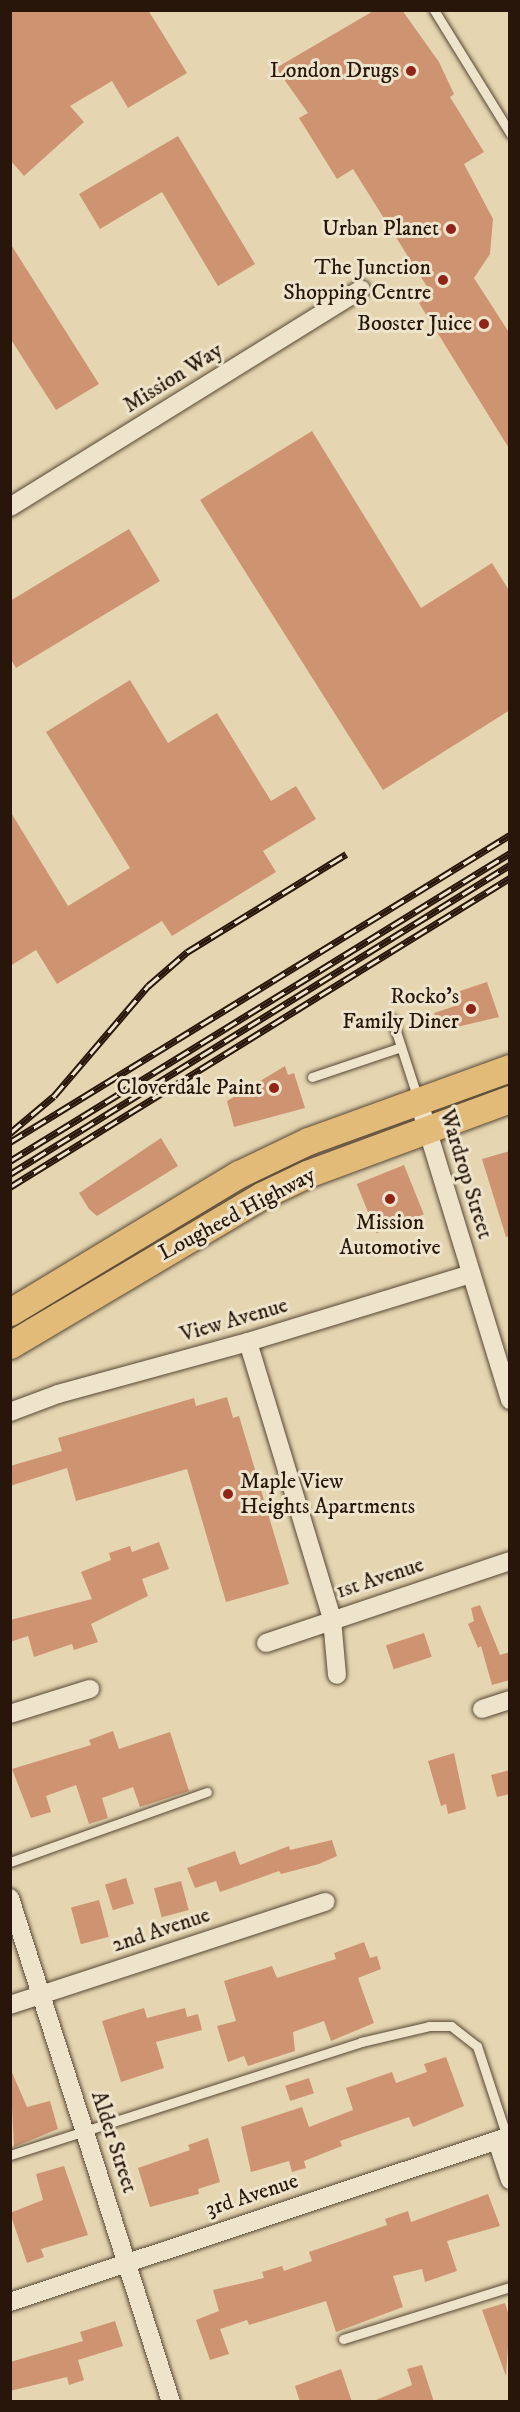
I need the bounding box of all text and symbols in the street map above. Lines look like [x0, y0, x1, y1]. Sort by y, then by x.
place label: London Drugs [270, 58, 399, 84]
marker: London Drugs [404, 64, 418, 78]
place label: Urban Planet [322, 216, 439, 242]
marker: Urban Planet [444, 222, 458, 236]
place label: The Junction Shopping Centre [283, 254, 431, 306]
marker: The Junction Shopping Centre [436, 273, 450, 287]
place label: Booster Juice [357, 311, 472, 337]
marker: Booster Juice [477, 317, 491, 331]
street label: Mission Way [119, 337, 227, 419]
place label: Rocko's Family Diner [342, 983, 459, 1034]
marker: Rocko's Family Diner [464, 1002, 478, 1016]
place label: Cloverdale Paint [116, 1075, 262, 1101]
marker: Cloverdale Paint [267, 1081, 281, 1095]
street label: Wardrop Street [434, 1106, 498, 1242]
street label: Lougheed Highway [154, 1162, 320, 1266]
marker: Mission Automotive [383, 1192, 397, 1206]
place label: Mission Automotive [340, 1209, 440, 1260]
street label: View Avenue [177, 1292, 291, 1348]
place label: Maple View Heights Apartments [240, 1468, 415, 1520]
marker: Maple View Heights Apartments [221, 1487, 235, 1501]
street label: 1st Avenue [333, 1551, 427, 1605]
street label: 2nd Avenue [109, 1902, 213, 1958]
street label: Alder Street [85, 2088, 143, 2196]
street label: 3rd Avenue [203, 2168, 301, 2222]

